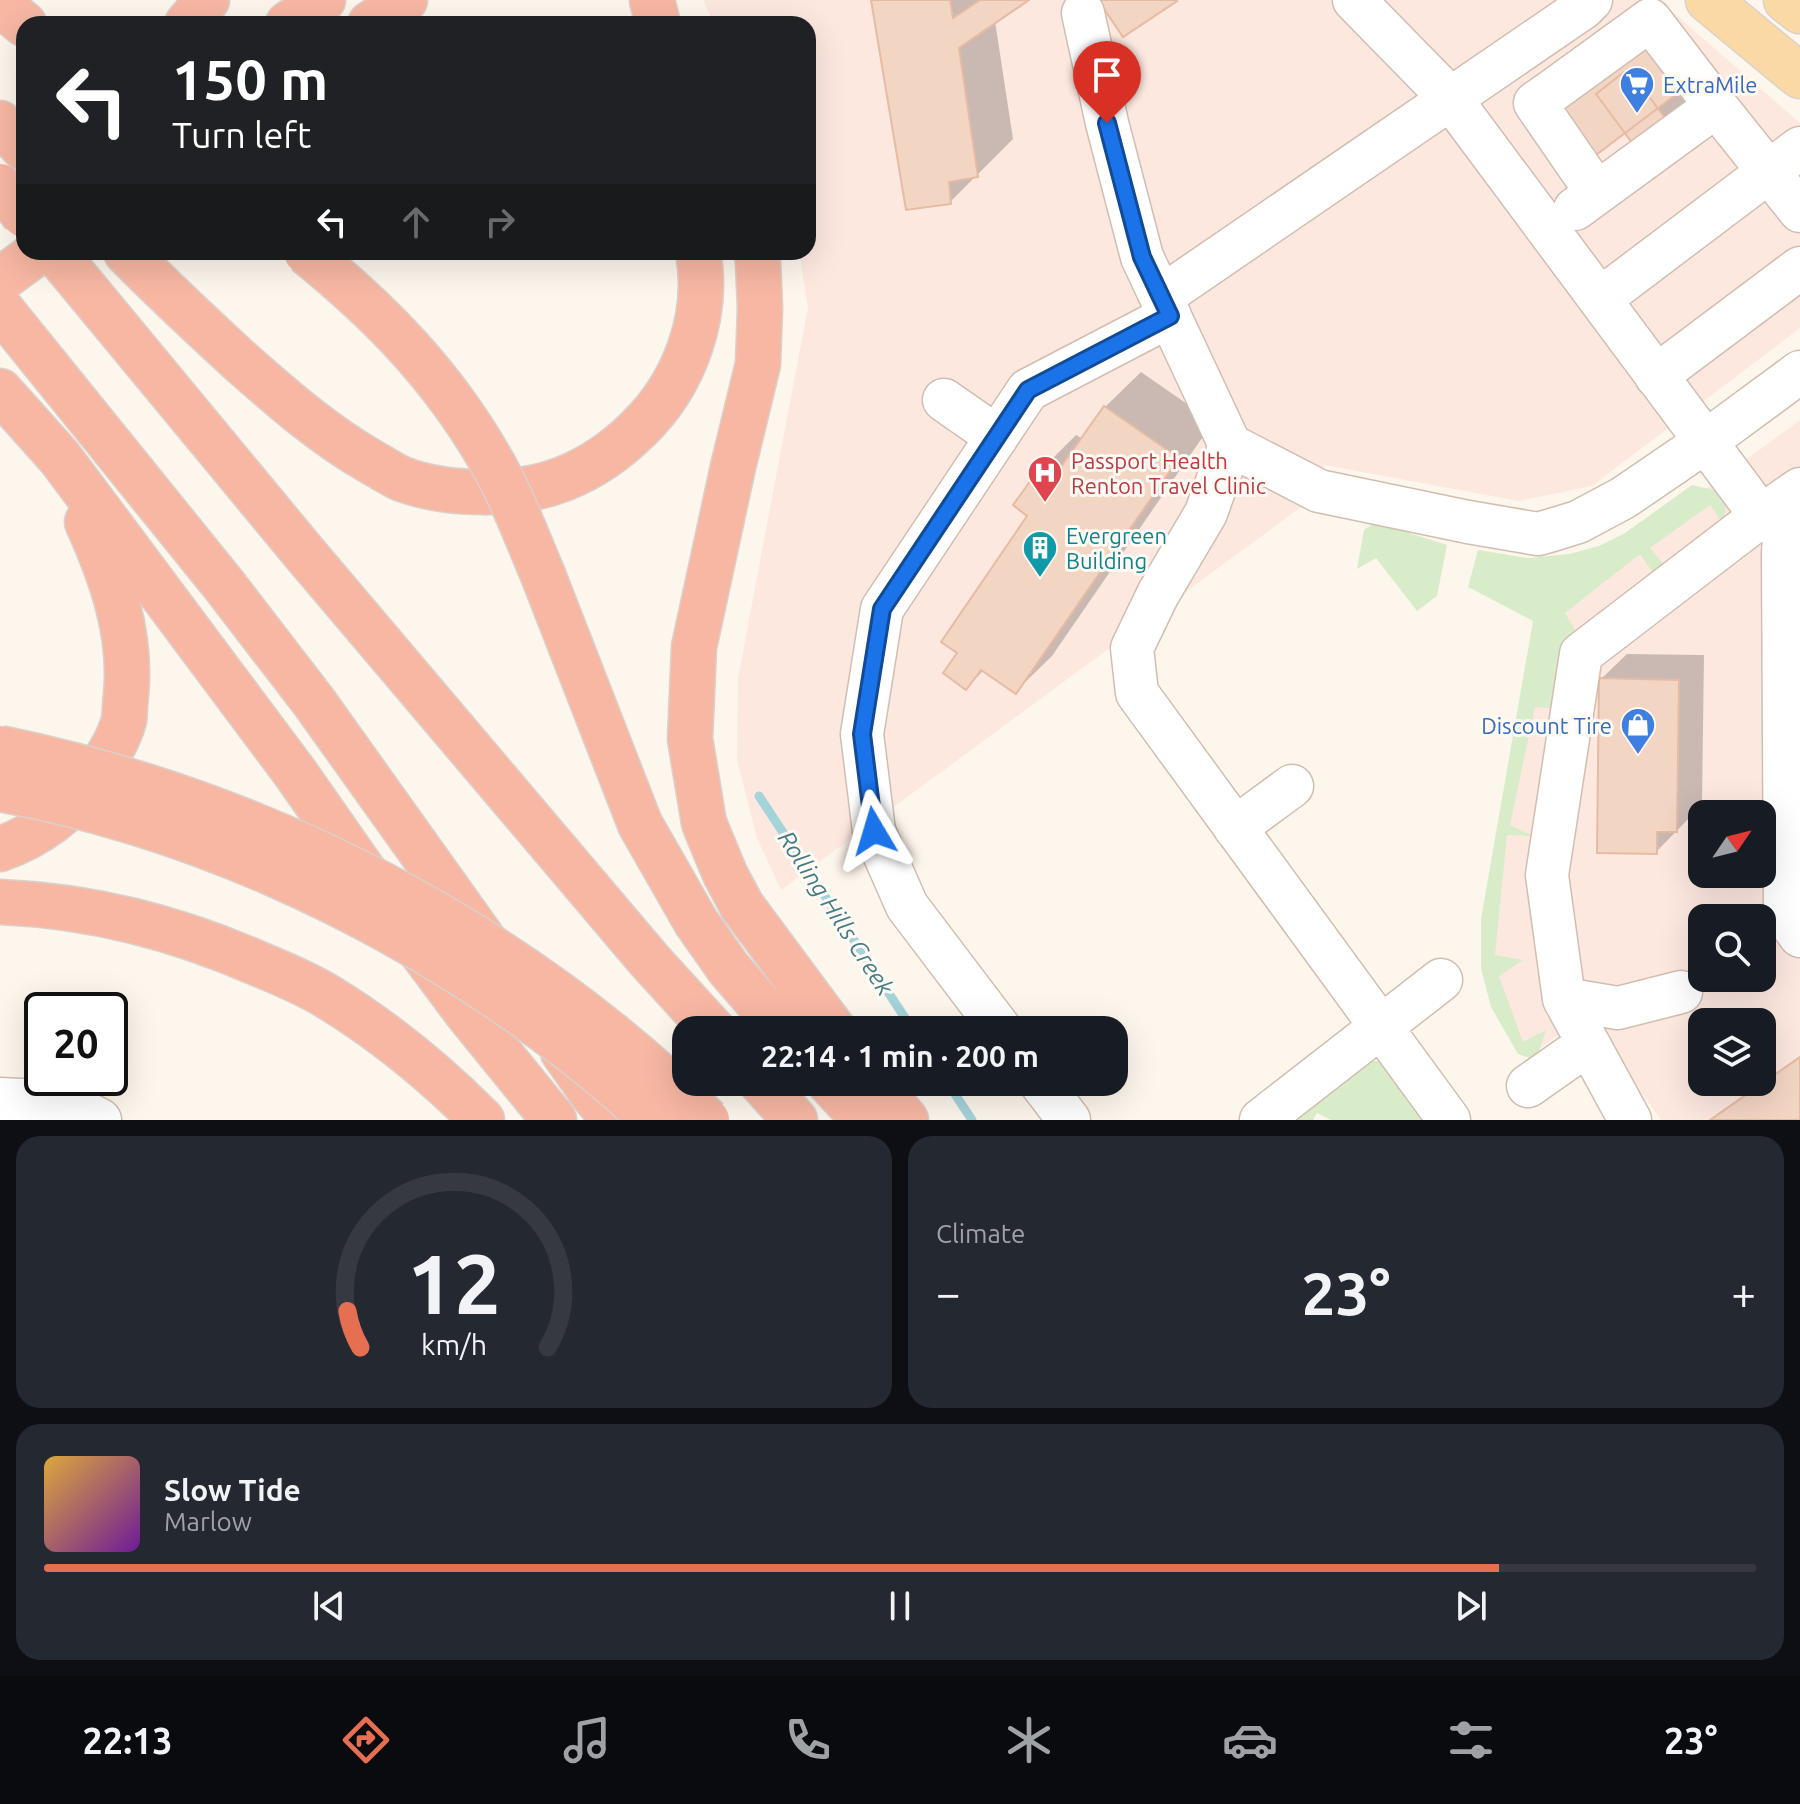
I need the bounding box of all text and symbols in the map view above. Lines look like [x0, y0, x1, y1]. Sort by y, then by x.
pin [1073, 41, 1141, 123]
icon: left [40, 48, 144, 152]
text: 150 m [172, 48, 328, 111]
icon: arrive [1085, 53, 1129, 97]
supermarket icon: ExtraMile [1618, 65, 1656, 115]
place label: ExtraMile [1663, 72, 1757, 97]
text: Turn left [172, 114, 311, 155]
icon: left [310, 200, 354, 244]
icon: ahead [394, 200, 438, 244]
icon: right [478, 200, 522, 244]
place label: Passport Health Renton Travel Clinic [1071, 448, 1266, 498]
hospital icon: Passport Health Renton Travel Clinic [1026, 454, 1064, 504]
place label: Evergreen Building [1066, 523, 1167, 573]
building icon: Evergreen Building [1021, 529, 1059, 579]
shop icon: Discount Tire [1619, 706, 1657, 756]
place label: Discount Tire [1481, 713, 1612, 738]
position arrow [832, 789, 916, 873]
north arrow [1688, 800, 1776, 888]
map controls [1688, 800, 1776, 1096]
water label: Rolling Hills Creek [773, 826, 900, 1001]
button: search [1688, 904, 1776, 992]
speed limit sign: 20 [24, 992, 128, 1096]
button: layers [1688, 1008, 1776, 1096]
text: 22:14 · 1 min · 200 m [761, 1039, 1039, 1073]
text: Climate [936, 1219, 1025, 1248]
text: 12 [407, 1236, 501, 1330]
text: 23° [1302, 1259, 1390, 1326]
text: − [936, 1268, 961, 1317]
text: + [1731, 1268, 1756, 1317]
text: km/h [421, 1328, 487, 1360]
text: Slow Tide [164, 1473, 301, 1507]
text: Marlow [164, 1507, 252, 1536]
icon: previous [307, 1584, 351, 1628]
icon: pause [878, 1584, 922, 1628]
icon: next [1449, 1584, 1493, 1628]
icon: directions [338, 1712, 394, 1768]
icon: music [559, 1712, 615, 1768]
icon: phone [780, 1712, 836, 1768]
icon: climate [1001, 1712, 1057, 1768]
icon: car [1222, 1712, 1278, 1768]
icon: filters [1443, 1712, 1499, 1768]
text: 22:13 [83, 1720, 173, 1761]
text: 23° [1664, 1720, 1717, 1761]

